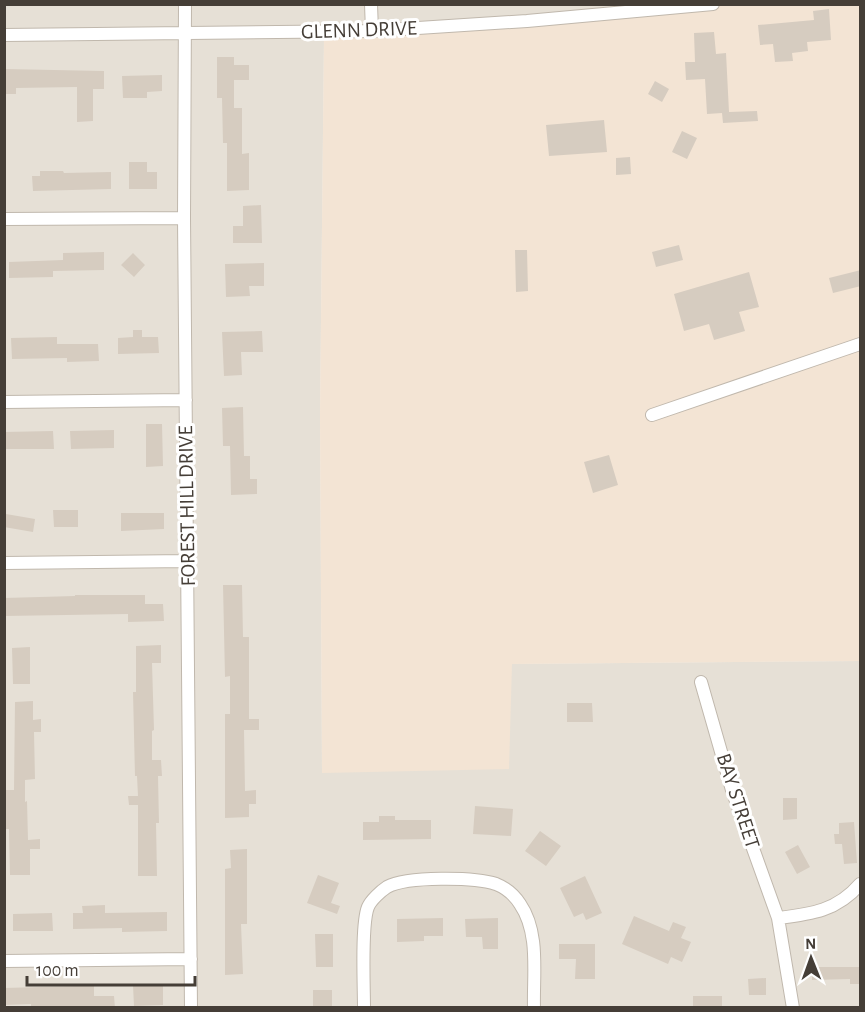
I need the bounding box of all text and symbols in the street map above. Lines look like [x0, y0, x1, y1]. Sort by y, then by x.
street label: GLENN DRIVE [301, 17, 417, 43]
street label: FOREST HILL DRIVE [175, 425, 199, 587]
street label: BAY STREET [713, 751, 763, 851]
north arrow [781, 928, 841, 988]
text: N [805, 936, 816, 952]
scale bar [27, 949, 195, 987]
text: 100 m [36, 962, 79, 980]

